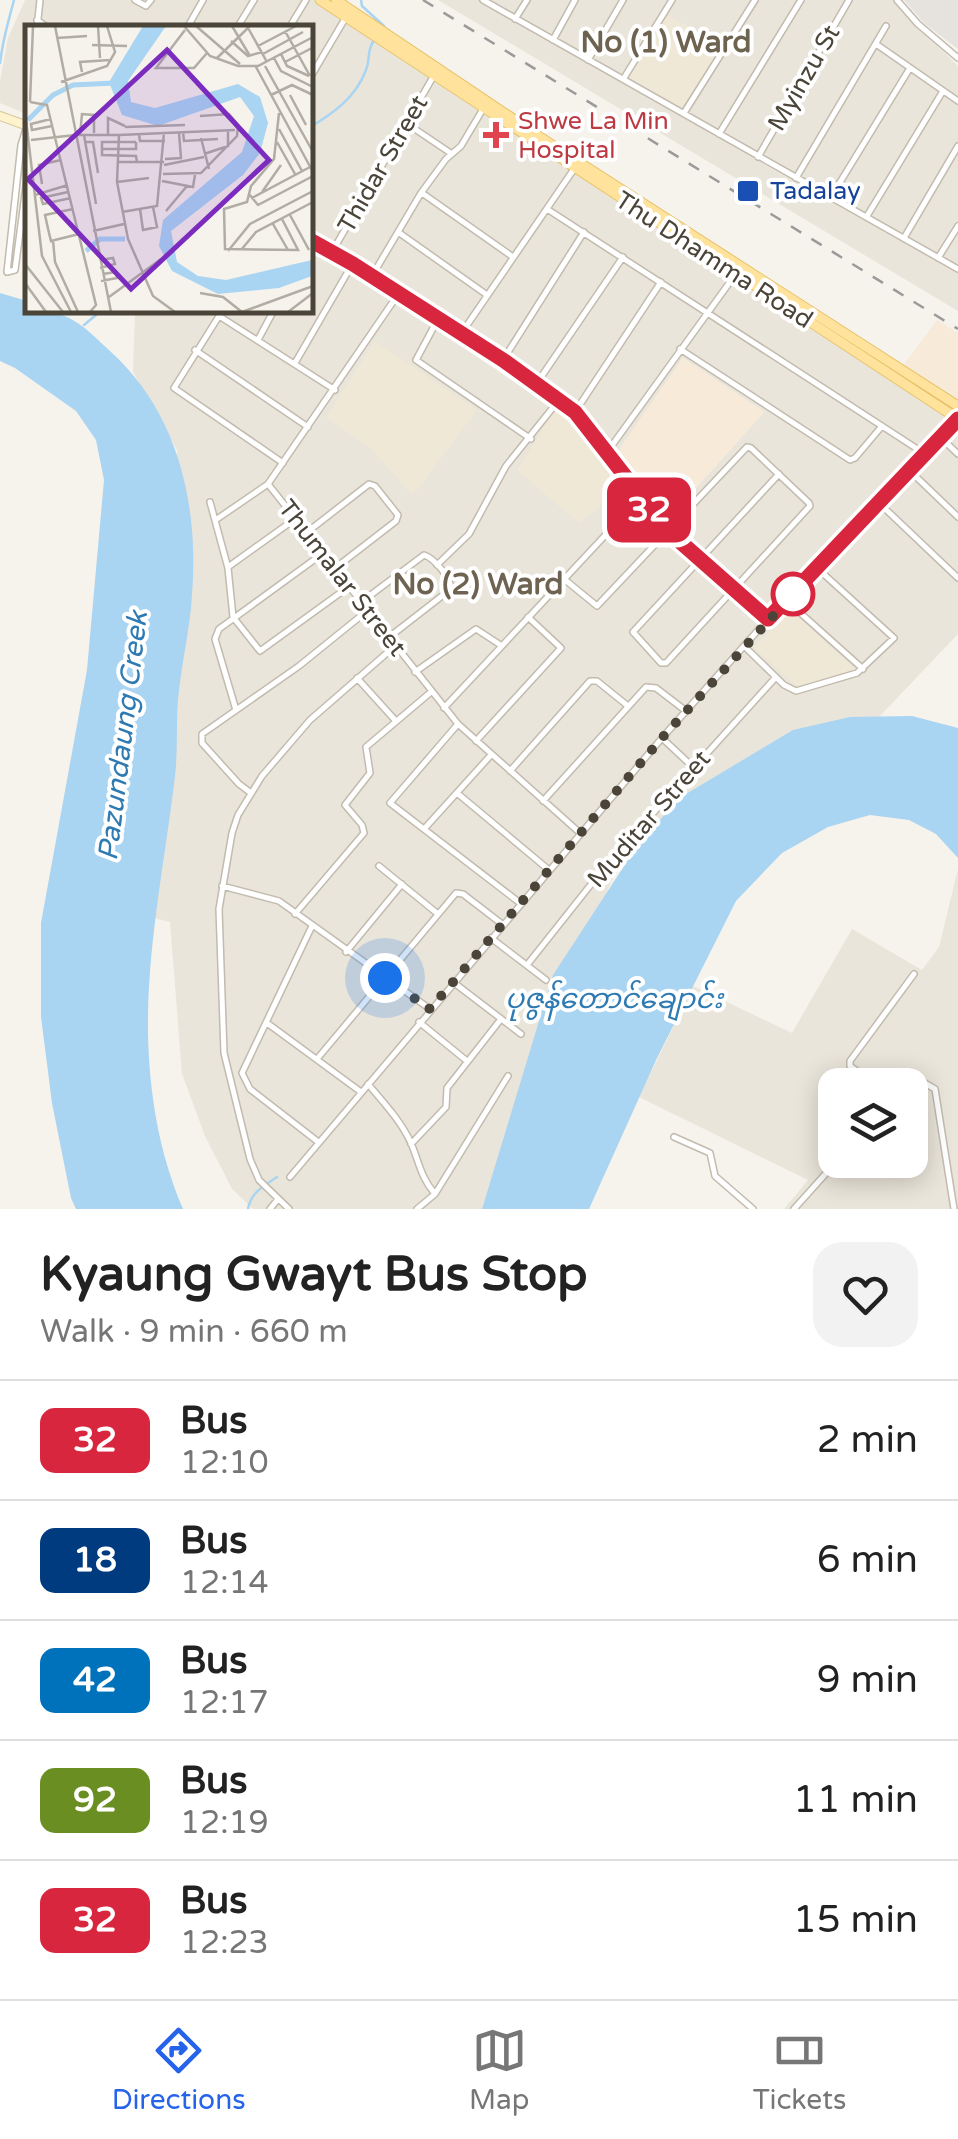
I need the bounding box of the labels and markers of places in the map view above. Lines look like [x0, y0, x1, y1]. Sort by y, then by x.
place label: Shwe La Min Hospital [518, 106, 669, 165]
marker: Shwe La Min Hospital [483, 122, 509, 148]
place label: Tadalay [770, 176, 861, 206]
marker: Tadalay [735, 178, 761, 204]
unlabelled marker [772, 573, 814, 615]

